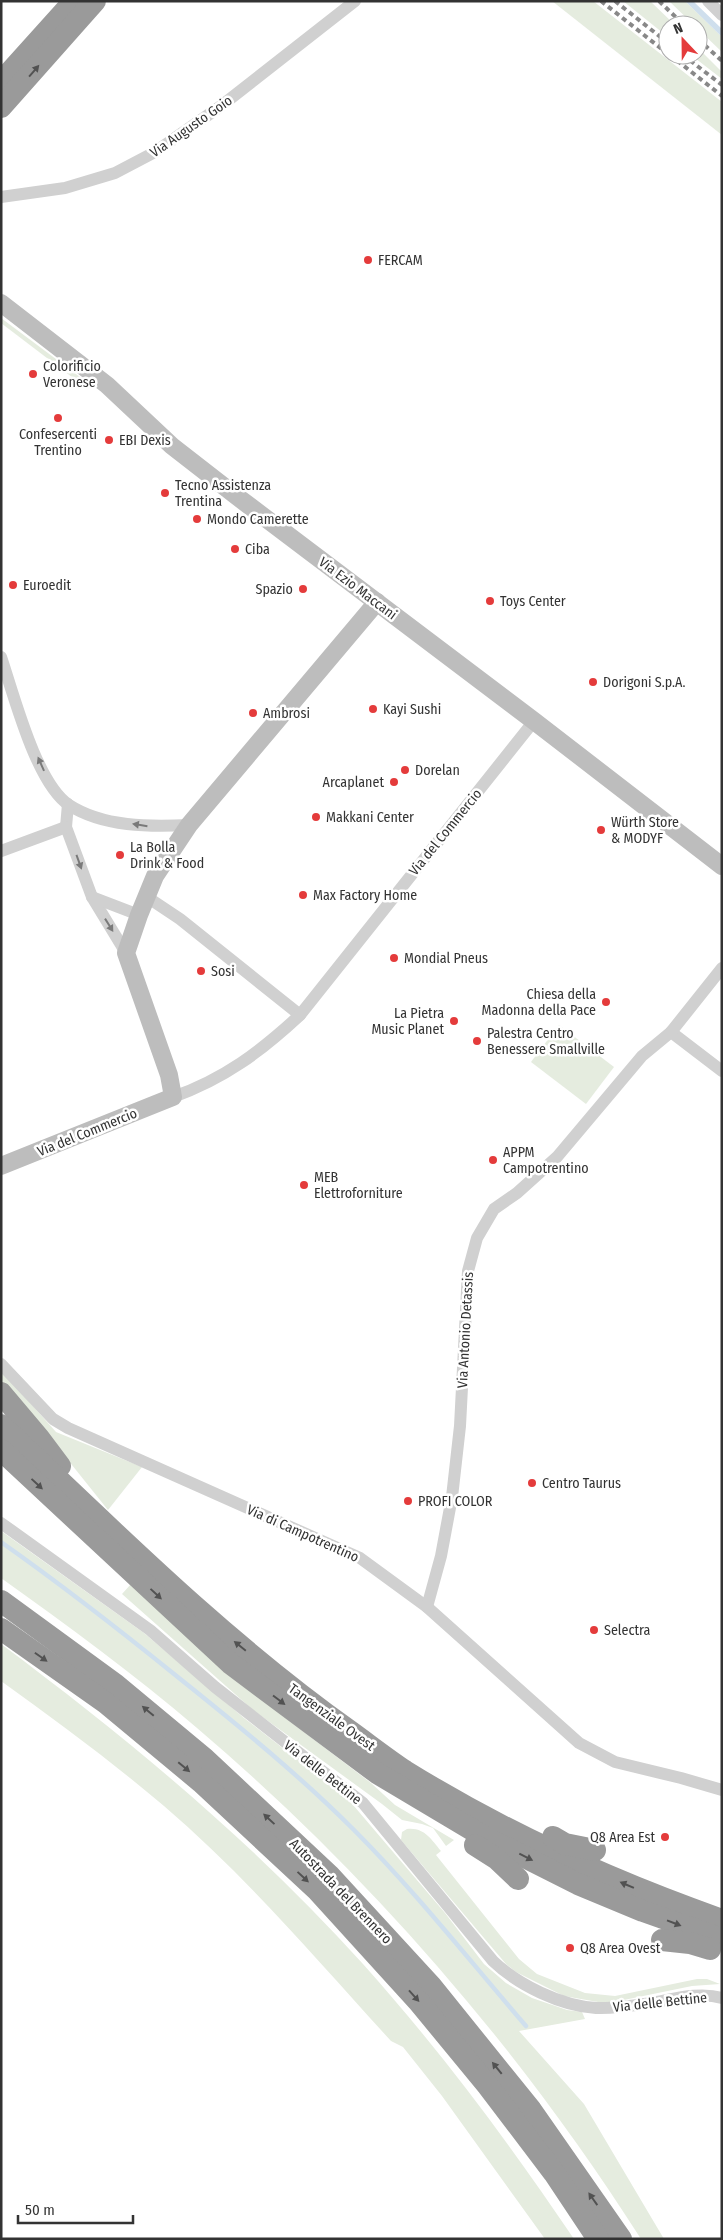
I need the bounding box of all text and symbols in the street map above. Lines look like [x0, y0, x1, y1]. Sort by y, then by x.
north arrow [658, 15, 708, 65]
text: N [671, 19, 685, 38]
one-way arrow [28, 64, 39, 77]
street label: Via Augusto Goio [147, 92, 236, 161]
place label: FERCAM [378, 252, 423, 269]
marker: FERCAM [362, 254, 374, 266]
place label: Colorificio Veronese [43, 358, 101, 391]
marker: Colorificio Veronese [27, 368, 39, 380]
marker: Confesercenti Trentino [52, 412, 64, 424]
place label: Confesercenti Trentino [19, 426, 97, 459]
place label: EBI Dexis [119, 432, 171, 449]
marker: EBI Dexis [103, 434, 115, 446]
place label: Tecno Assistenza Trentina [175, 477, 271, 510]
marker: Tecno Assistenza Trentina [159, 487, 171, 499]
place label: Mondo Camerette [207, 511, 309, 528]
marker: Mondo Camerette [191, 513, 203, 525]
place label: Ciba [245, 541, 270, 558]
marker: Ciba [229, 543, 241, 555]
street label: Via Ezio Maccani [315, 554, 400, 623]
place label: Euroedit [23, 577, 71, 594]
marker: Euroedit [7, 579, 19, 591]
place label: Spazio [255, 581, 293, 598]
marker: Spazio [297, 583, 309, 595]
place label: Toys Center [500, 593, 566, 610]
marker: Toys Center [484, 595, 496, 607]
place label: Dorigoni S.p.A. [603, 674, 685, 691]
marker: Dorigoni S.p.A. [587, 676, 599, 688]
place label: Kayi Sushi [383, 701, 441, 718]
marker: Kayi Sushi [367, 703, 379, 715]
place label: Ambrosi [263, 705, 310, 722]
marker: Ambrosi [247, 707, 259, 719]
one-way arrow [36, 757, 44, 771]
place label: Dorelan [415, 762, 460, 779]
marker: Dorelan [399, 764, 411, 776]
place label: Arcaplanet [323, 774, 384, 791]
marker: Arcaplanet [388, 776, 400, 788]
street label: Via del Commercio [405, 786, 485, 879]
place label: Makkani Center [326, 809, 414, 826]
marker: Makkani Center [310, 811, 322, 823]
place label: Würth Store & MODYF [611, 814, 679, 847]
one-way arrow [132, 820, 148, 828]
marker: Würth Store & MODYF [595, 824, 607, 836]
place label: La Bolla Drink & Food [130, 839, 204, 872]
marker: La Bolla Drink & Food [114, 849, 126, 861]
one-way arrow [75, 855, 83, 870]
place label: Max Factory Home [313, 887, 417, 904]
marker: Max Factory Home [297, 889, 309, 901]
one-way arrow [104, 918, 114, 931]
place label: Mondial Pneus [404, 950, 488, 967]
marker: Mondial Pneus [388, 952, 400, 964]
place label: Sosi [211, 963, 235, 980]
marker: Sosi [195, 965, 207, 977]
place label: Chiesa della Madonna della Pace [481, 986, 596, 1019]
marker: Chiesa della Madonna della Pace [600, 996, 612, 1008]
place label: La Pietra Music Planet [371, 1005, 444, 1038]
marker: La Pietra Music Planet [448, 1015, 460, 1027]
place label: Palestra Centro Benessere Smallville [487, 1025, 605, 1058]
marker: Palestra Centro Benessere Smallville [471, 1035, 483, 1047]
street label: Via del Commercio [35, 1105, 140, 1160]
place label: APPM Campotrentino [503, 1144, 589, 1177]
marker: APPM Campotrentino [487, 1154, 499, 1166]
place label: MEB Elettroforniture [314, 1169, 403, 1202]
marker: MEB Elettroforniture [298, 1179, 310, 1191]
street label: Via Antonio Detassis [454, 1271, 477, 1389]
place label: Centro Taurus [542, 1475, 621, 1492]
marker: Centro Taurus [526, 1477, 538, 1489]
one-way arrow [31, 1478, 43, 1489]
place label: PROFI COLOR [418, 1493, 493, 1510]
marker: PROFI COLOR [402, 1495, 414, 1507]
street label: Via di Campotrentino [244, 1501, 361, 1566]
one-way arrow [150, 1588, 162, 1600]
place label: Selectra [604, 1622, 650, 1639]
marker: Selectra [588, 1624, 600, 1636]
one-way arrow [234, 1641, 246, 1652]
one-way arrow [34, 1652, 48, 1662]
street label: Tangenziale Ovest [285, 1680, 379, 1755]
one-way arrow [272, 1695, 286, 1705]
one-way arrow [142, 1706, 155, 1717]
street label: Via delle Bettine [280, 1737, 365, 1808]
one-way arrow [177, 1762, 190, 1773]
one-way arrow [264, 1813, 276, 1825]
place label: Q8 Area Est [590, 1829, 655, 1846]
marker: Q8 Area Est [659, 1831, 671, 1843]
street label: Autostrada del Brennero [286, 1835, 395, 1948]
one-way arrow [519, 1853, 533, 1861]
one-way arrow [297, 1871, 309, 1883]
one-way arrow [620, 1881, 634, 1889]
one-way arrow [667, 1919, 682, 1927]
place label: Q8 Area Ovest [580, 1940, 661, 1957]
marker: Q8 Area Ovest [564, 1942, 576, 1954]
street label: Via delle Bettine [612, 1989, 708, 2016]
one-way arrow [408, 1990, 420, 2002]
one-way arrow [492, 2061, 503, 2074]
scale bar [18, 2192, 132, 2224]
one-way arrow [588, 2192, 598, 2206]
text: 50 m [25, 2201, 55, 2219]

